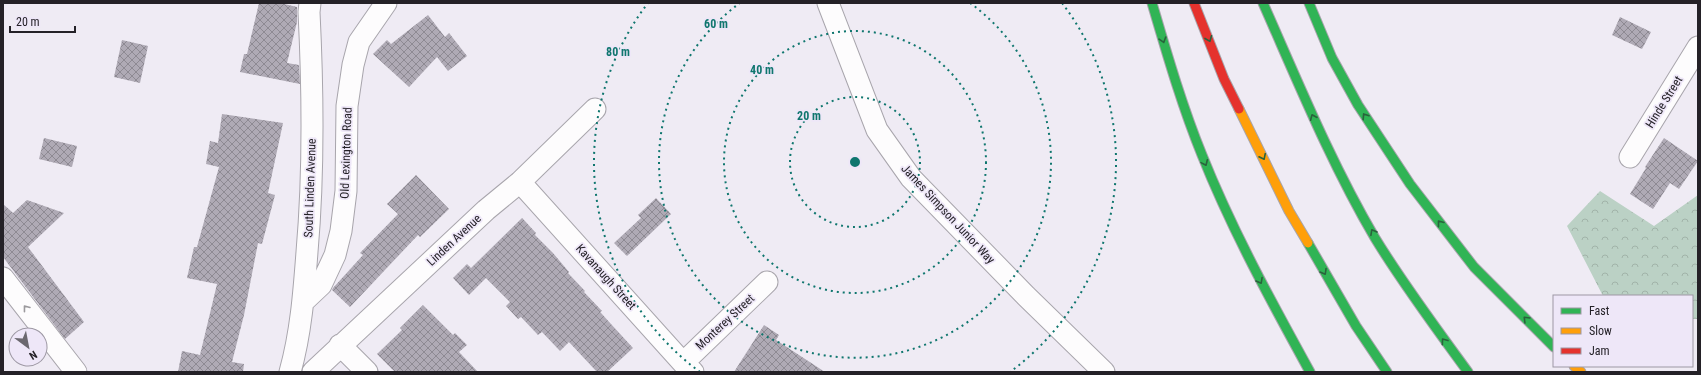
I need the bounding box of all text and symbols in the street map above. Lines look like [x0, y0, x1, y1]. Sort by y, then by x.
scale bar [10, 8, 75, 34]
text: 20 m [16, 15, 40, 29]
text: 60 m [704, 17, 728, 31]
one-way arrow [1204, 36, 1212, 43]
one-way arrow [1158, 37, 1167, 44]
text: 80 m [606, 45, 630, 59]
text: 40 m [750, 63, 774, 77]
street label: Hinde Street [1643, 73, 1686, 131]
street label: Old Lexington Road [337, 107, 355, 199]
text: 20 m [797, 109, 821, 123]
one-way arrow [1362, 113, 1370, 120]
one-way arrow [1309, 114, 1317, 121]
street label: South Linden Avenue [301, 138, 319, 238]
one-way arrow [1258, 153, 1266, 161]
centre of rings [848, 155, 862, 169]
one-way arrow [1201, 159, 1209, 166]
street label: James Simpson Junior Way [898, 161, 998, 267]
street label: Linden Avenue [424, 211, 484, 269]
one-way arrow [1438, 220, 1445, 227]
one-way arrow [1370, 229, 1378, 236]
street label: Kavanaugh Street [573, 241, 639, 313]
one-way arrow [1320, 268, 1327, 275]
one-way arrow [1256, 277, 1263, 284]
street label: Monterey Street [693, 291, 758, 353]
legend [1553, 295, 1693, 367]
text: Fast [1589, 304, 1610, 318]
one-way arrow [24, 306, 31, 313]
one-way arrow [1523, 316, 1531, 324]
text: Slow [1589, 324, 1612, 338]
north arrow [8, 327, 48, 367]
one-way arrow [1442, 338, 1449, 345]
text: Jam [1589, 344, 1610, 358]
text: N [27, 348, 39, 362]

